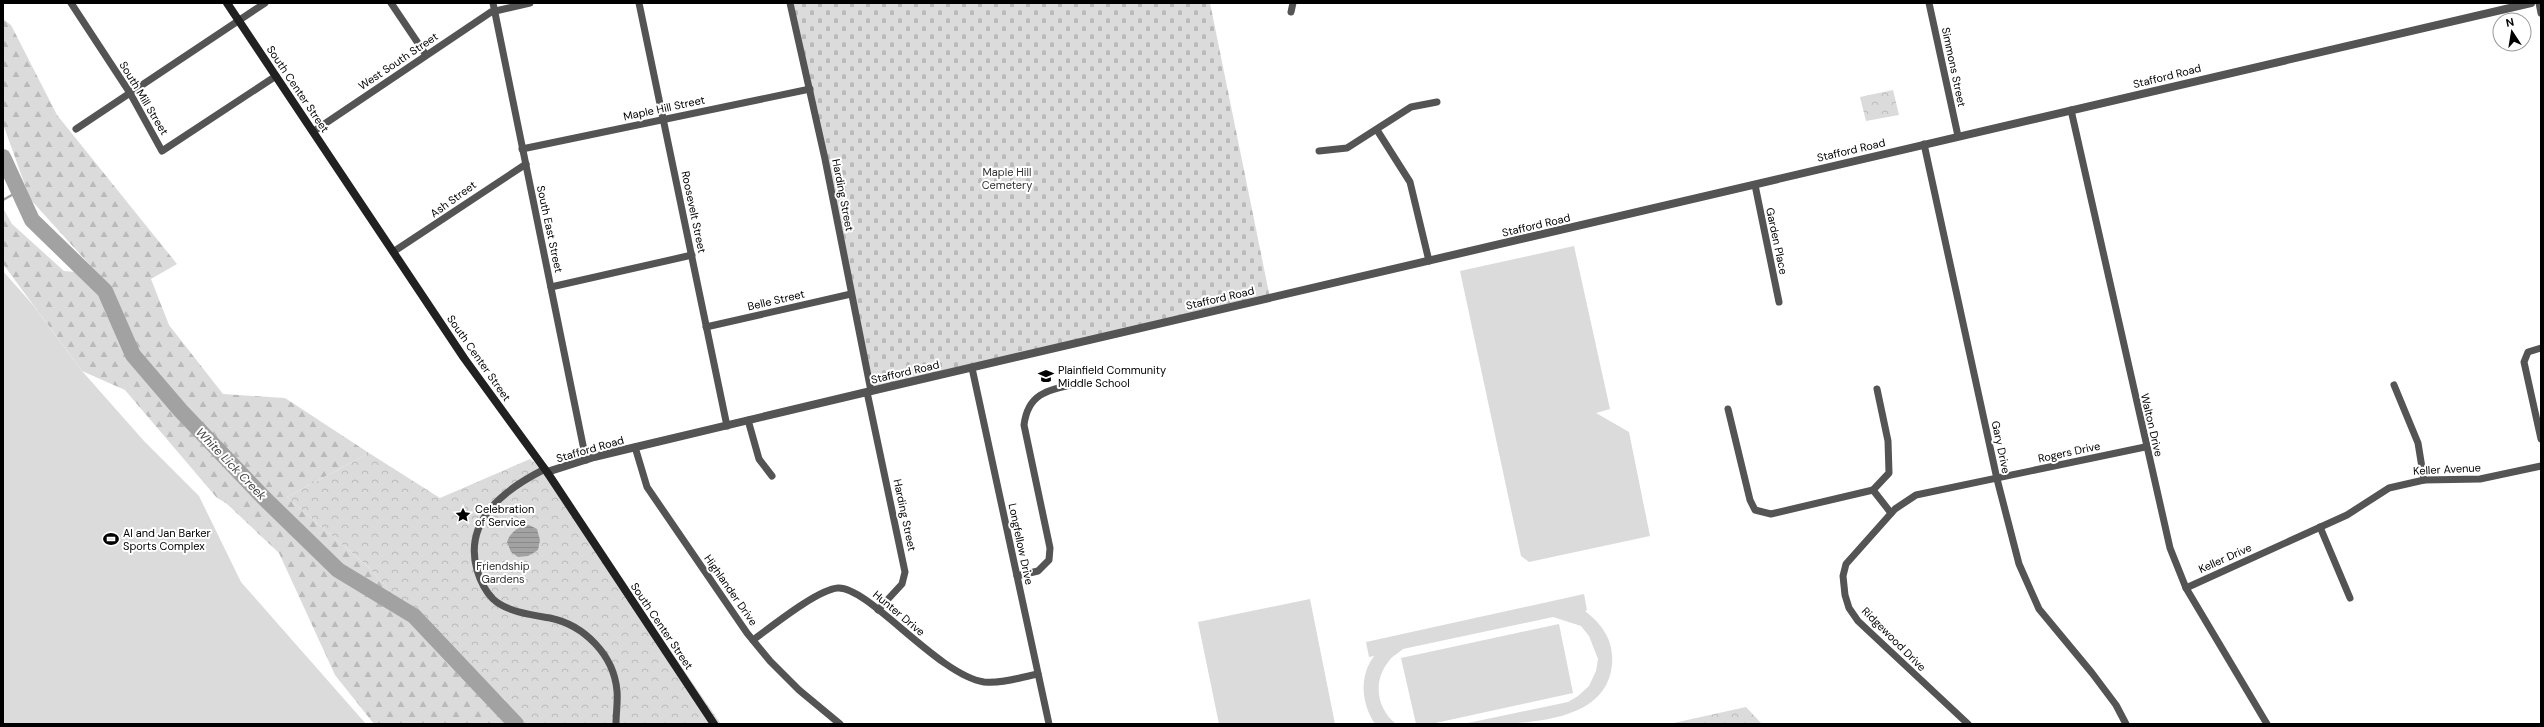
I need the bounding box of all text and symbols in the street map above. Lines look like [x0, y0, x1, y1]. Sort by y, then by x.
north arrow [2492, 12, 2532, 52]
text: N [2505, 15, 2515, 30]
street label: Simmons Street [1939, 26, 1969, 108]
street label: West South Street [356, 29, 440, 93]
street label: South Center Street [264, 43, 332, 135]
street label: South Mill Street [116, 59, 172, 137]
street label: Stafford Road [2131, 61, 2203, 91]
street label: Maple Hill Street [622, 93, 706, 123]
street label: Stafford Road [1815, 135, 1887, 165]
street label: Harding Street [829, 158, 857, 232]
park label: Maple Hill Cemetery [982, 165, 1032, 192]
street label: Roosevelt Street [678, 170, 710, 254]
street label: Ash Street [427, 178, 479, 220]
street label: South East Street [534, 184, 566, 274]
street label: Garden Place [1763, 206, 1791, 276]
street label: Stafford Road [1500, 210, 1572, 240]
street label: Stafford Road [1184, 283, 1256, 313]
street label: Belle Street [746, 287, 806, 313]
street label: South Center Street [444, 312, 514, 404]
street label: Stafford Road [869, 357, 941, 387]
place label: Plainfield Community Middle School [1058, 363, 1166, 390]
school or university icon: Plainfield Community Middle School [1037, 367, 1055, 385]
street label: Walton Drive [2138, 392, 2166, 458]
street label: Gary Drive [1989, 419, 2013, 475]
water label: White Lick Creek [192, 424, 270, 504]
street label: Stafford Road [555, 433, 626, 465]
street label: Rogers Drive [2037, 439, 2101, 465]
street label: Keller Avenue [2413, 460, 2481, 478]
street label: Harding Street [891, 478, 919, 552]
place label: Celebration of Service [475, 502, 534, 529]
street label: Longfellow Drive [1006, 502, 1036, 586]
place icon: Celebration of Service [454, 506, 472, 524]
place label: Al and Jan Barker Sports Complex [123, 526, 211, 553]
sports icon: Al and Jan Barker Sports Complex [102, 530, 120, 548]
street label: Keller Drive [2196, 540, 2254, 576]
street label: Highlander Drive [701, 552, 761, 628]
park label: Friendship Gardens [476, 559, 530, 586]
street label: South Center Street [628, 580, 696, 672]
street label: Hunter Drive [870, 587, 928, 639]
street label: Ridgewood Drive [1859, 604, 1929, 674]

